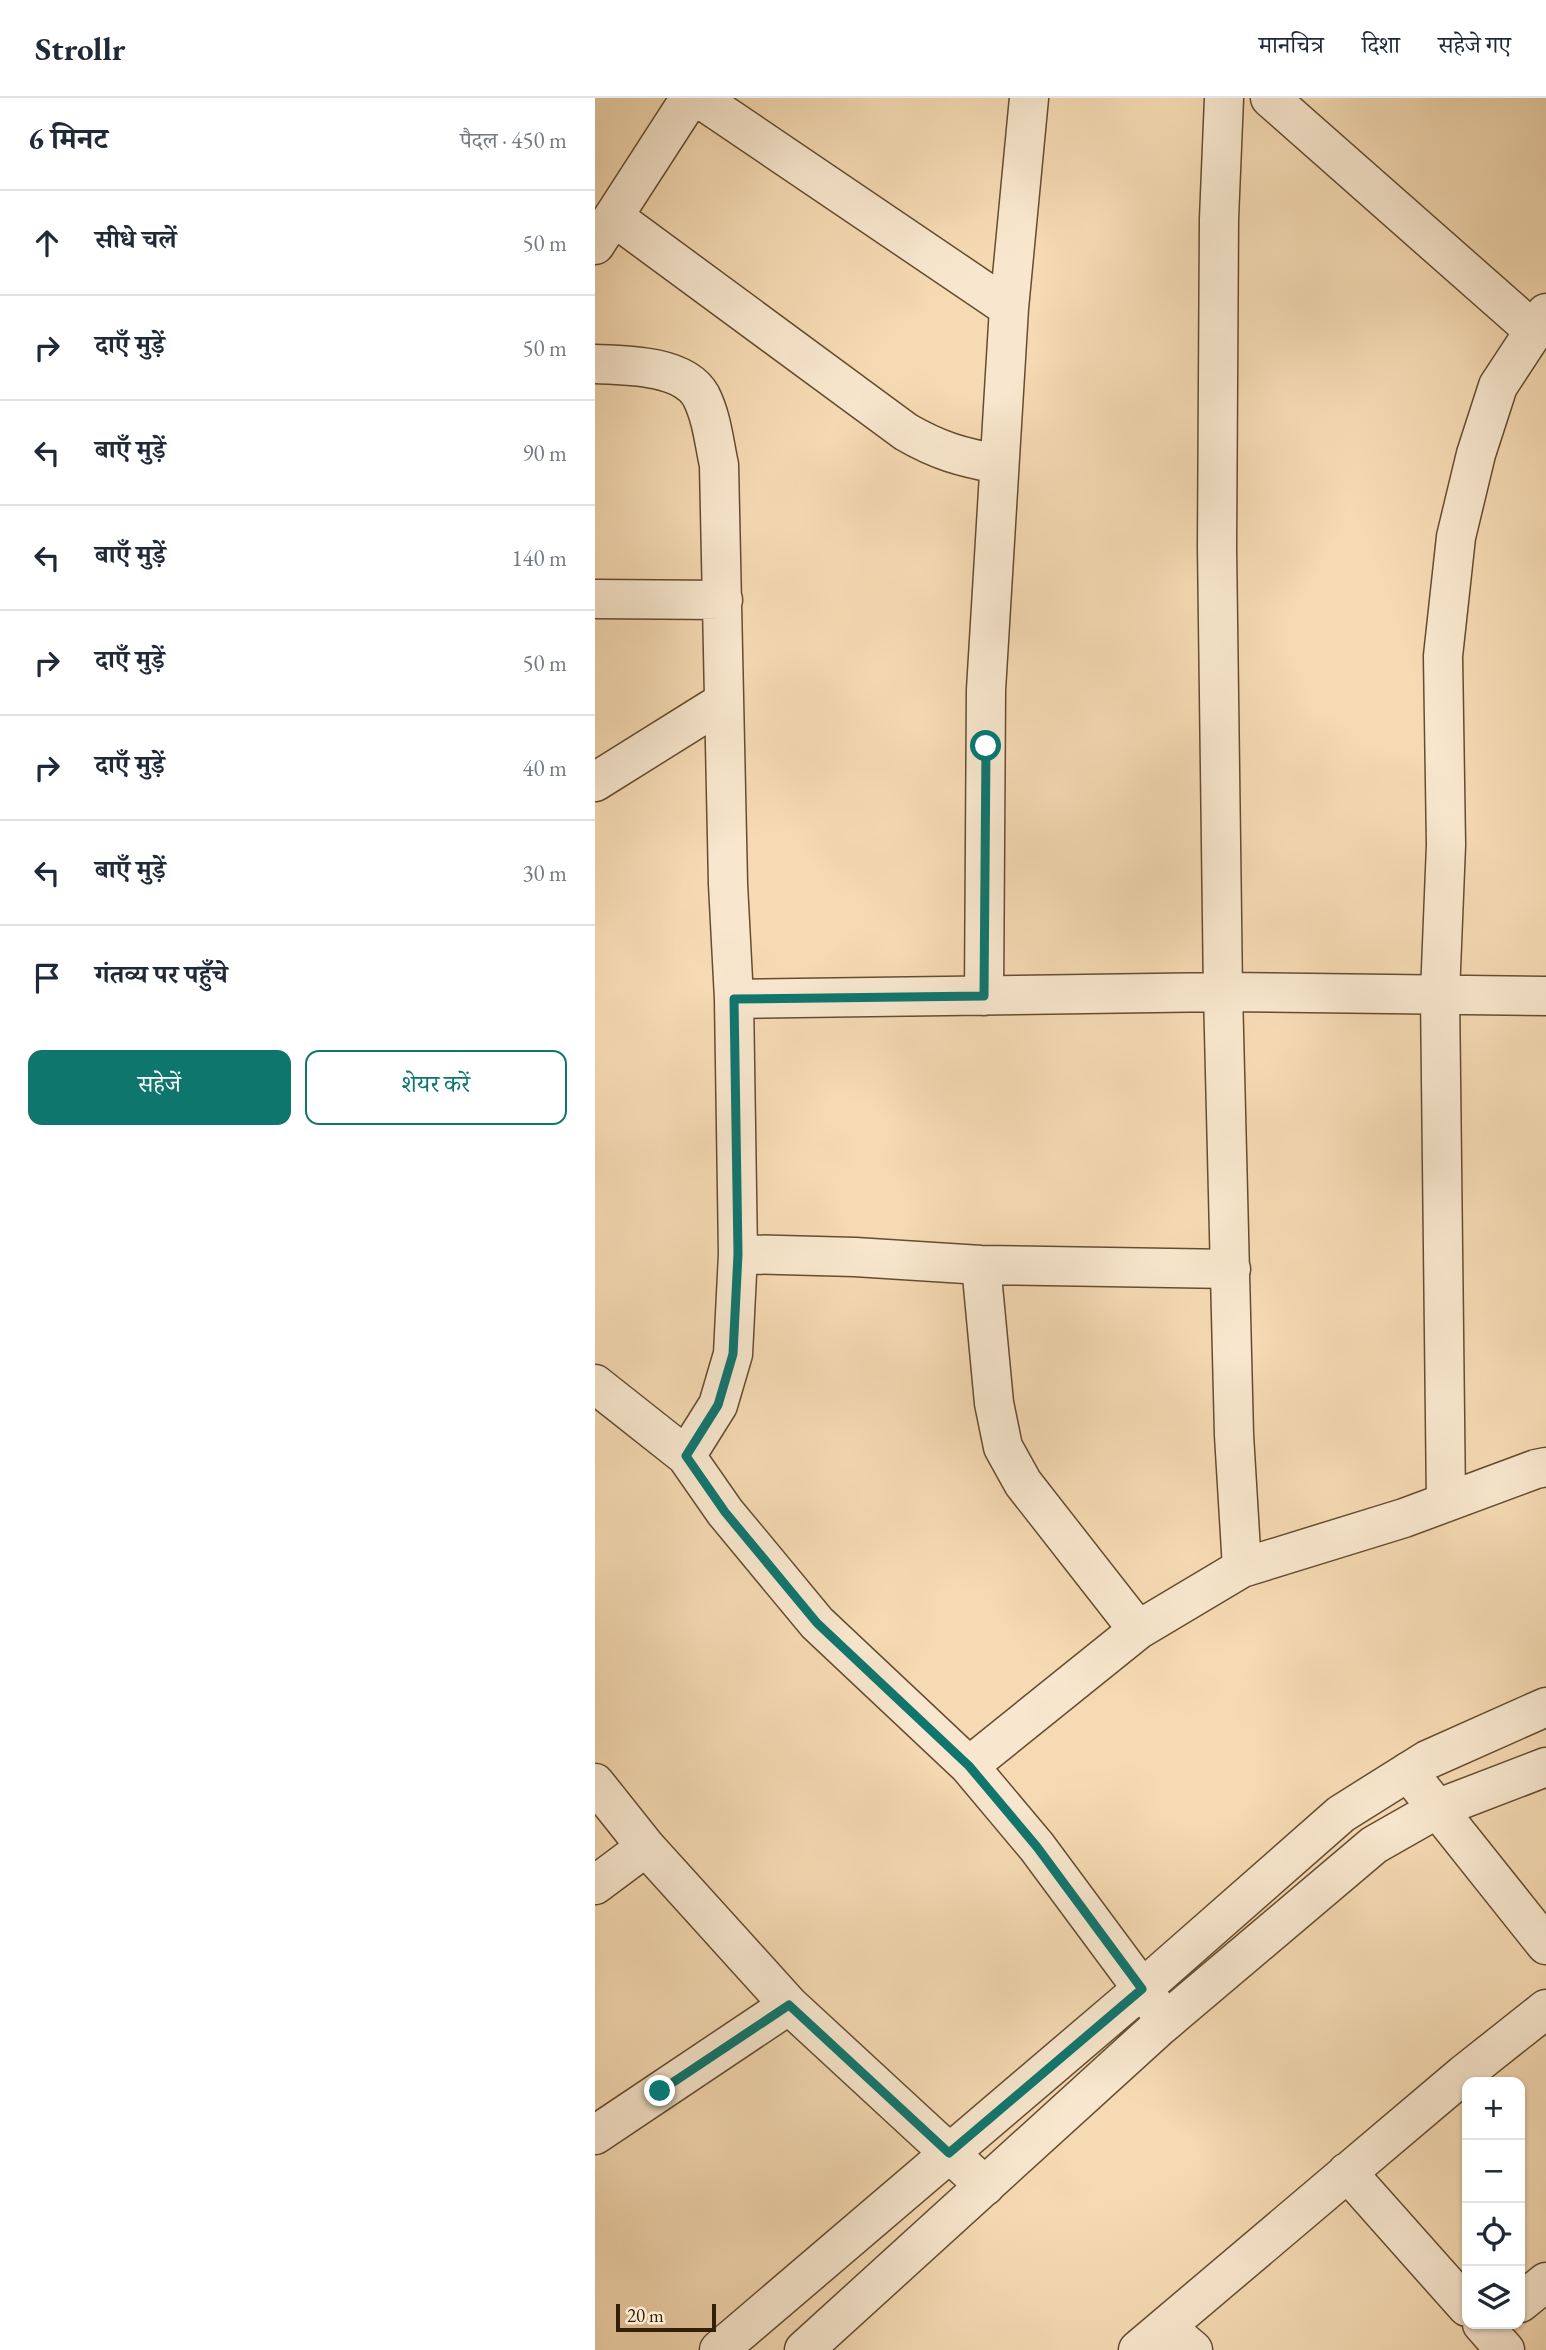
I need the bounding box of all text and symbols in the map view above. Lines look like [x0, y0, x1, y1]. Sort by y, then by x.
text: Strollr [35, 27, 126, 70]
text: मानचित्र [1259, 29, 1324, 60]
text: दिशा [1362, 29, 1400, 60]
text: सहेजे गए [1438, 29, 1511, 60]
text: 6 मिनट [28, 119, 108, 158]
text: पैदल · 450 m [460, 125, 567, 155]
text: सीधे चलें [95, 222, 177, 256]
icon: ahead [28, 224, 66, 262]
text: 50 m [522, 228, 567, 258]
text: दाएँ मुड़ें [95, 327, 165, 361]
icon: right [28, 329, 66, 367]
text: 50 m [522, 333, 567, 363]
text: बाएँ मुड़ें [95, 432, 166, 466]
icon: left [28, 434, 66, 472]
text: 90 m [522, 438, 567, 468]
text: बाएँ मुड़ें [95, 537, 166, 571]
icon: left [28, 539, 66, 577]
text: 140 m [511, 543, 567, 573]
text: दाएँ मुड़ें [95, 642, 165, 676]
icon: right [28, 644, 66, 682]
text: 50 m [522, 648, 567, 678]
route start [970, 730, 1001, 761]
text: दाएँ मुड़ें [95, 747, 165, 781]
icon: right [28, 749, 66, 787]
text: 40 m [522, 753, 567, 783]
text: बाएँ मुड़ें [95, 852, 166, 886]
icon: left [28, 854, 66, 892]
text: 30 m [522, 858, 567, 888]
text: गंतव्य पर पहुँचे [95, 957, 228, 991]
icon: arrive [28, 959, 66, 997]
button: सहेजें [28, 1050, 291, 1125]
button: शेयर करें [305, 1050, 567, 1125]
route end [644, 2075, 675, 2106]
map controls [1462, 2077, 1525, 2329]
button: + [1462, 2077, 1525, 2140]
button: − [1462, 2140, 1525, 2203]
button: locate [1462, 2203, 1525, 2266]
button: layers [1462, 2266, 1525, 2329]
scale bar [616, 2301, 716, 2333]
text: 20 m [627, 2303, 664, 2328]

